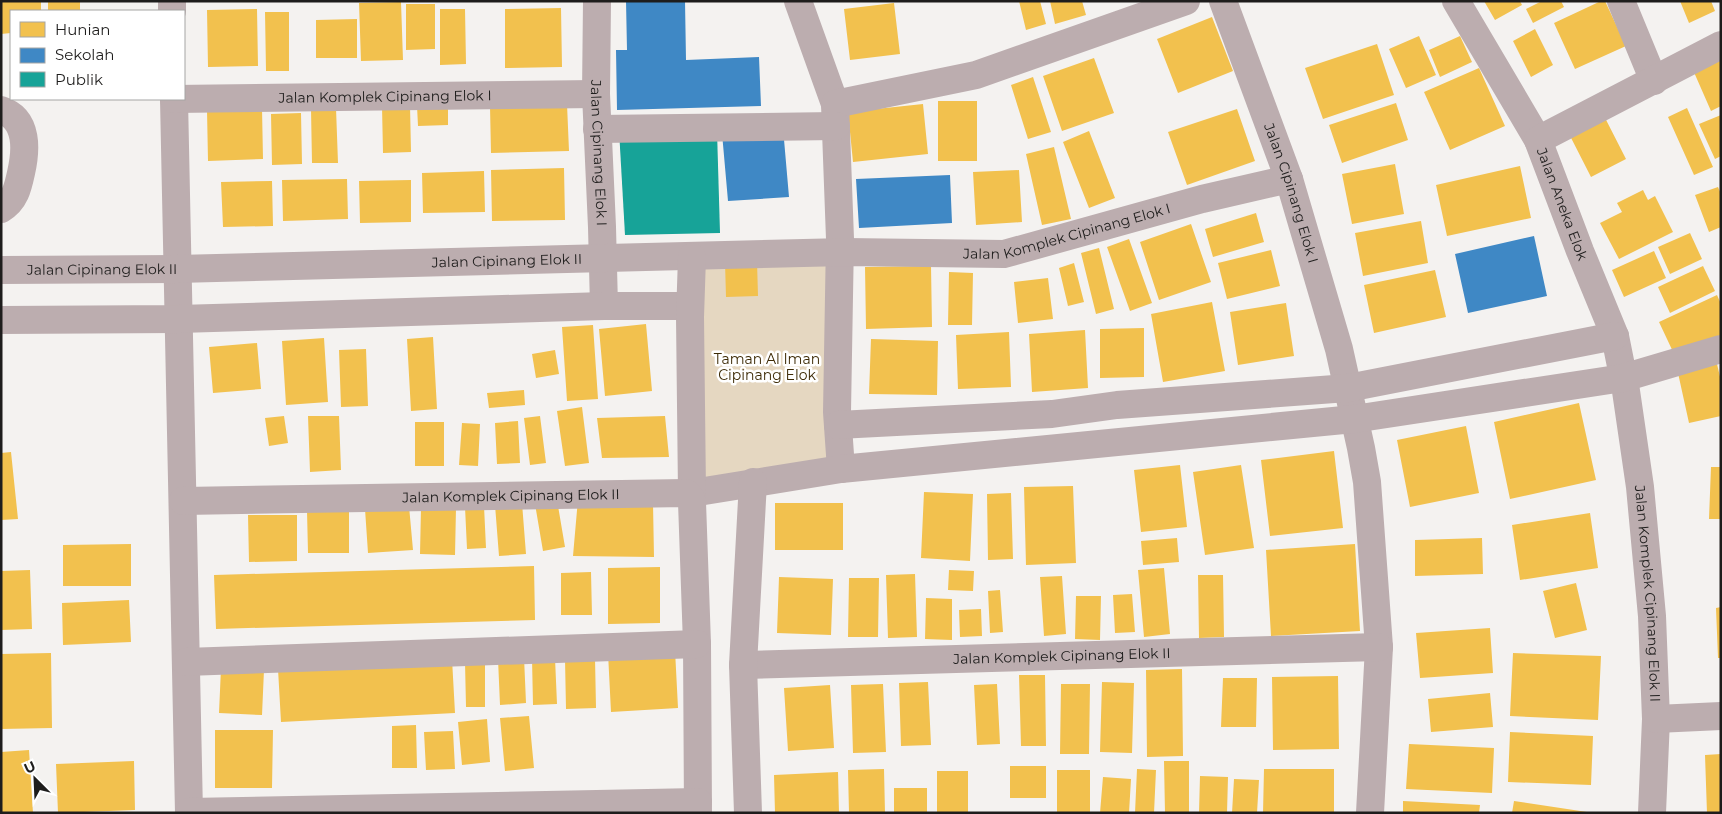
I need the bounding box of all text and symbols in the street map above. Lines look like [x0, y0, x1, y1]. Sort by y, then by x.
legend [10, 10, 185, 100]
text: Hunian [55, 20, 110, 39]
text: Sekolah [55, 45, 114, 64]
text: Publik [55, 70, 103, 89]
street label: Jalan Cipinang Elok I [587, 79, 611, 226]
street label: Jalan Komplek Cipinang Elok I [277, 86, 492, 107]
street label: Jalan Cipinang Elok I [1260, 120, 1322, 265]
street label: Jalan Aneka Elok [1532, 144, 1592, 264]
street label: Jalan Komplek Cipinang Elok I [962, 199, 1172, 263]
street label: Jalan Cipinang Elok II [430, 250, 582, 272]
street label: Jalan Cipinang Elok II [26, 260, 177, 279]
park label: Taman Al Iman Cipinang Elok [714, 350, 820, 384]
street label: Jalan Komplek Cipinang Elok II [1631, 483, 1664, 702]
street label: Jalan Komplek Cipinang Elok II [401, 485, 620, 507]
street label: Jalan Komplek Cipinang Elok II [952, 644, 1171, 668]
north arrow [10, 754, 60, 804]
text: U [21, 757, 38, 778]

